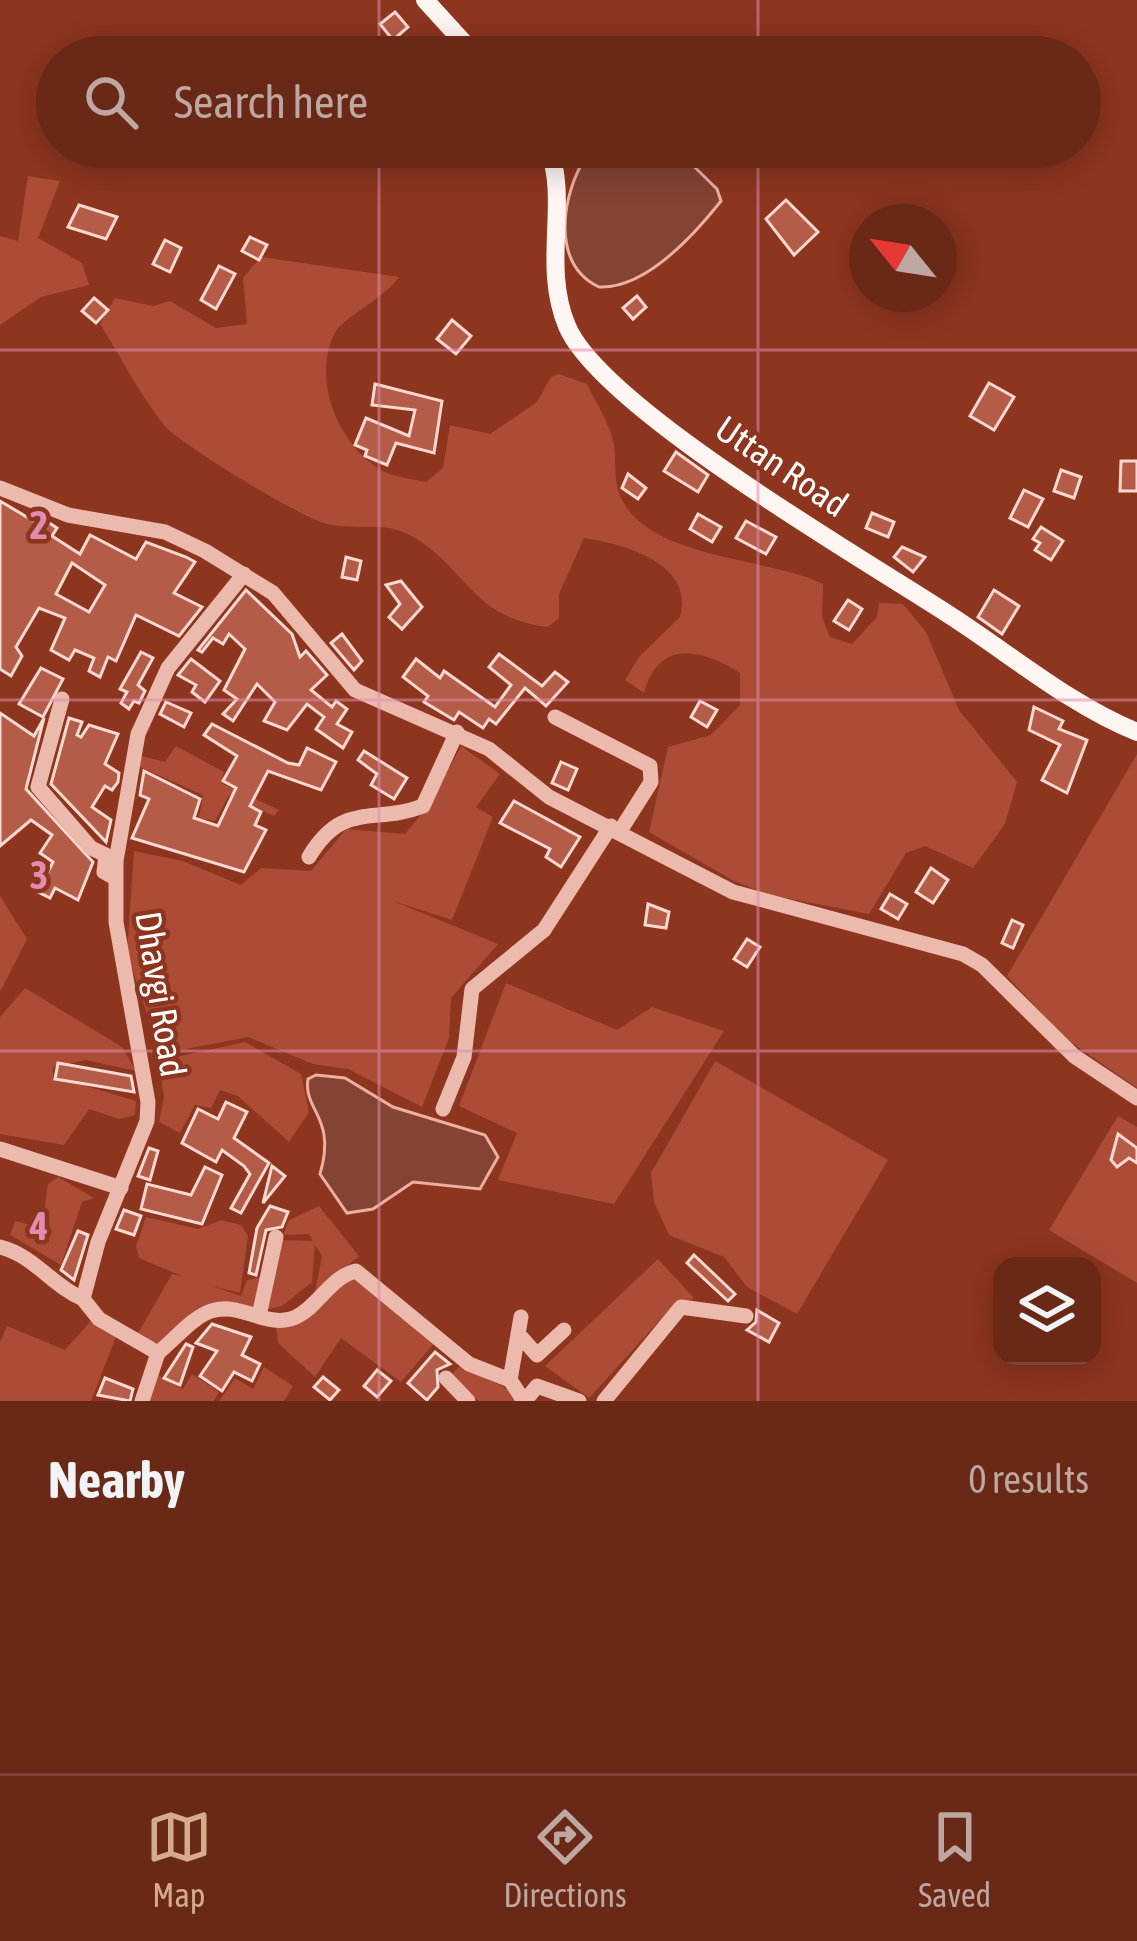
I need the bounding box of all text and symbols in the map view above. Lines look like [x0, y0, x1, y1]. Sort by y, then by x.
search box [36, 36, 1101, 168]
icon: search [78, 69, 144, 135]
text: Search here [174, 76, 368, 128]
north arrow [849, 204, 957, 312]
street label: Uttan Road [708, 407, 856, 525]
text: 2 [30, 503, 48, 547]
text: 3 [30, 853, 48, 897]
street label: Dhavgi Road [127, 908, 195, 1080]
text: 4 [29, 1204, 48, 1248]
map controls [993, 1257, 1101, 1365]
button: layers [993, 1257, 1101, 1365]
text: Nearby [48, 1450, 185, 1509]
text: 0 results [968, 1457, 1089, 1501]
tab: Map [146, 1804, 212, 1914]
tab: Directions [503, 1804, 627, 1914]
tab: Saved [918, 1804, 991, 1914]

